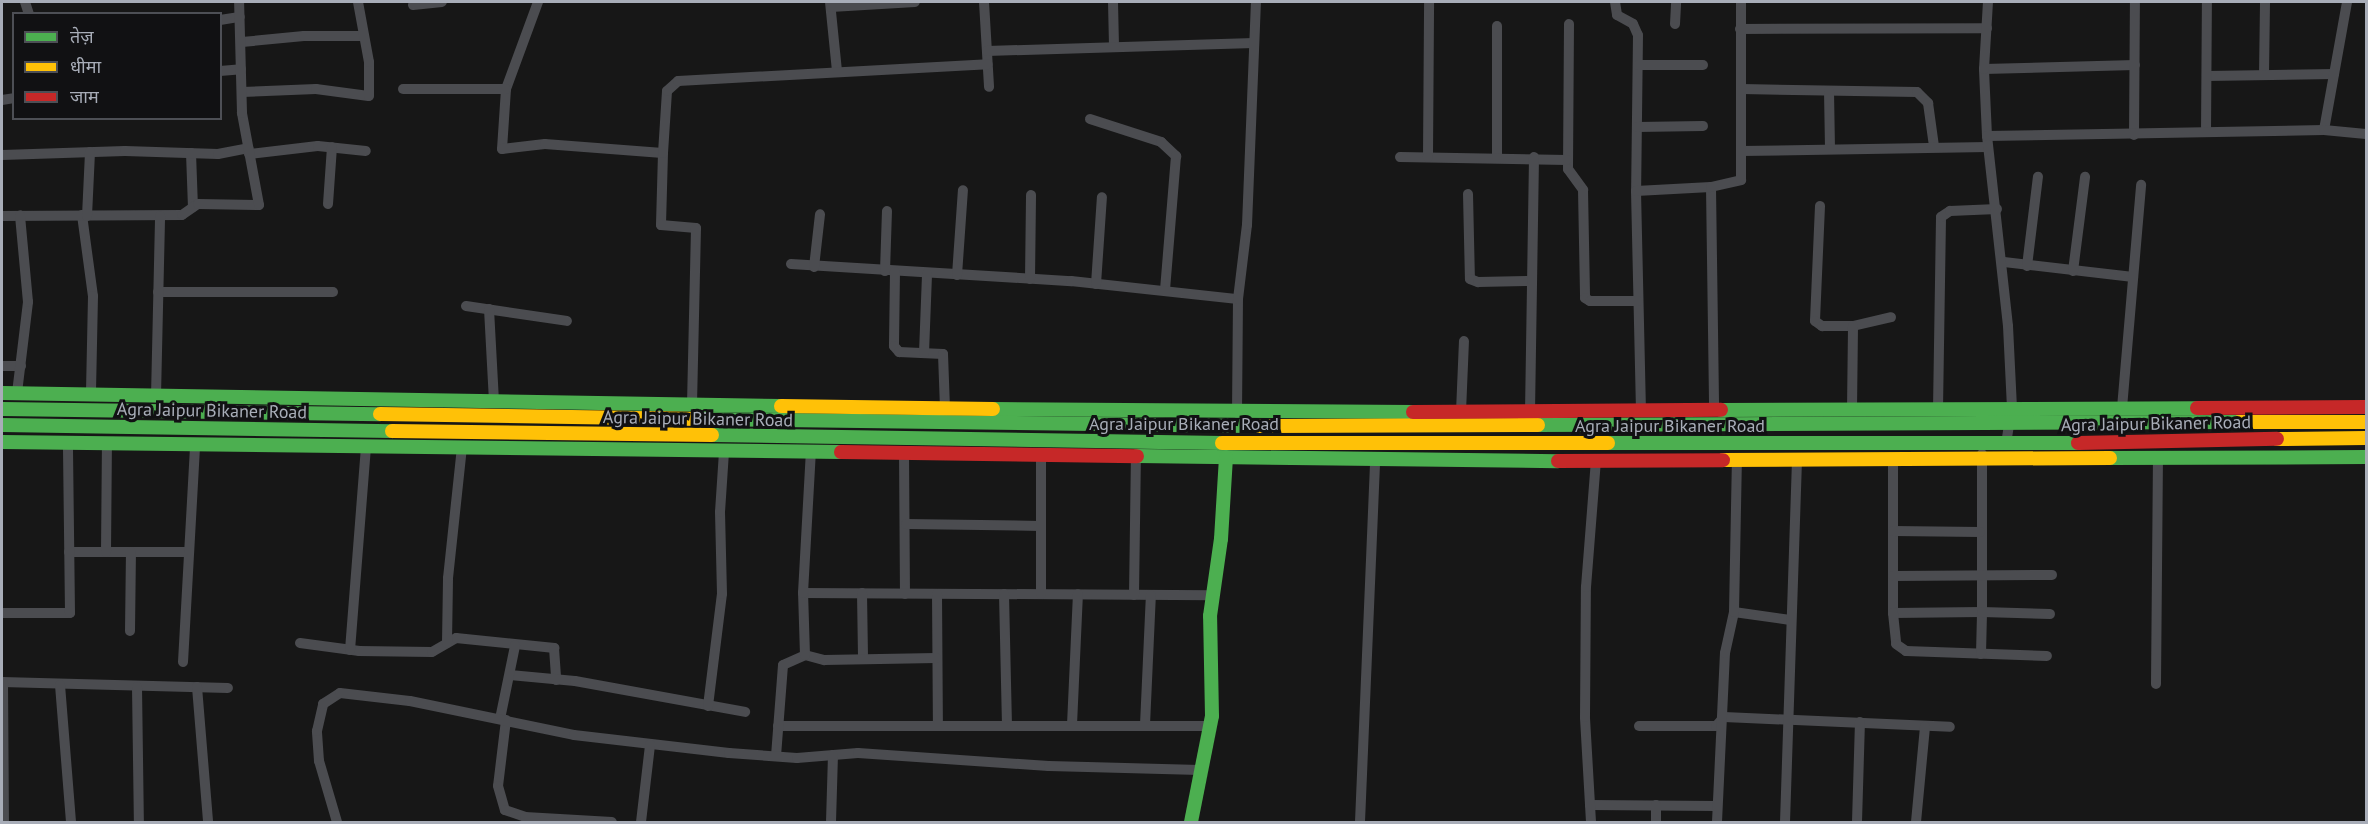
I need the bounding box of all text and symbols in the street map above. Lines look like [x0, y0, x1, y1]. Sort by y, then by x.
legend [12, 12, 222, 120]
text: तेज़ [70, 25, 94, 48]
text: धीमा [70, 55, 101, 78]
text: जाम [70, 85, 99, 108]
street label: Agra Jaipur Bikaner Road [117, 399, 307, 423]
street label: Agra Jaipur Bikaner Road [603, 407, 793, 431]
street label: Agra Jaipur Bikaner Road [2061, 412, 2251, 436]
street label: Agra Jaipur Bikaner Road [1089, 413, 1279, 435]
street label: Agra Jaipur Bikaner Road [1575, 415, 1765, 437]

